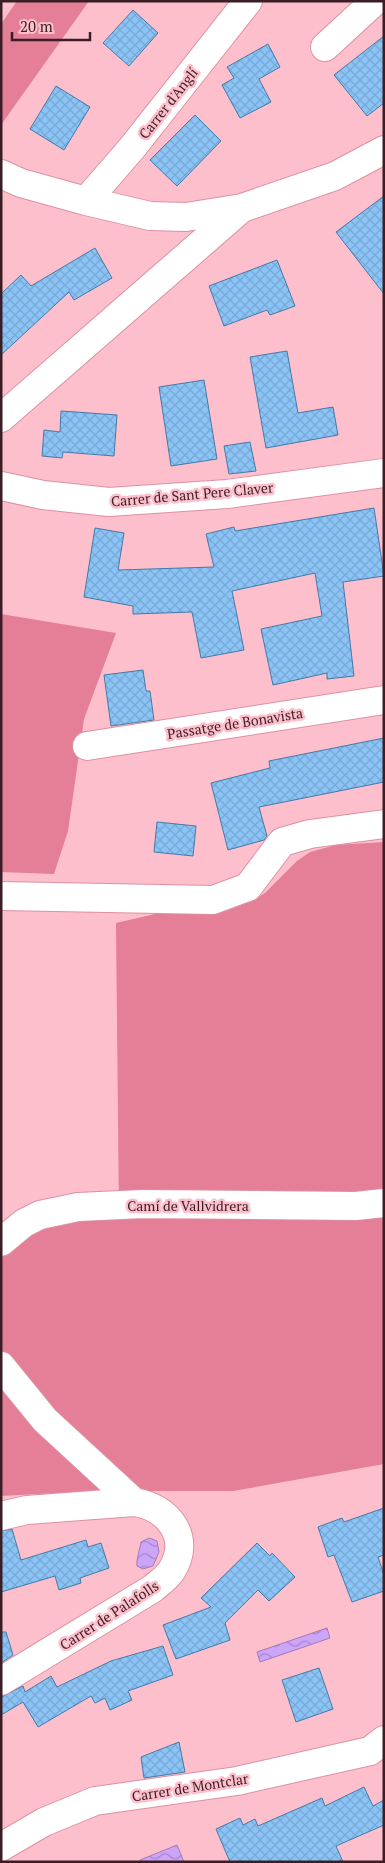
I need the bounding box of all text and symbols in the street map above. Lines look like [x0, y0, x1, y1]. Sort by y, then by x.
scale bar [12, 10, 90, 42]
text: 20 m [20, 16, 53, 36]
street label: Carrer d'Anglí [134, 63, 202, 143]
street label: Carrer de Sant Pere Claver [110, 477, 274, 511]
street label: Passatge de Bonavista [166, 703, 304, 743]
street label: Camí de Vallvidrera [127, 1196, 249, 1215]
street label: Carrer de Palafolls [56, 1576, 162, 1654]
street label: Carrer de Montclar [131, 1768, 250, 1806]

